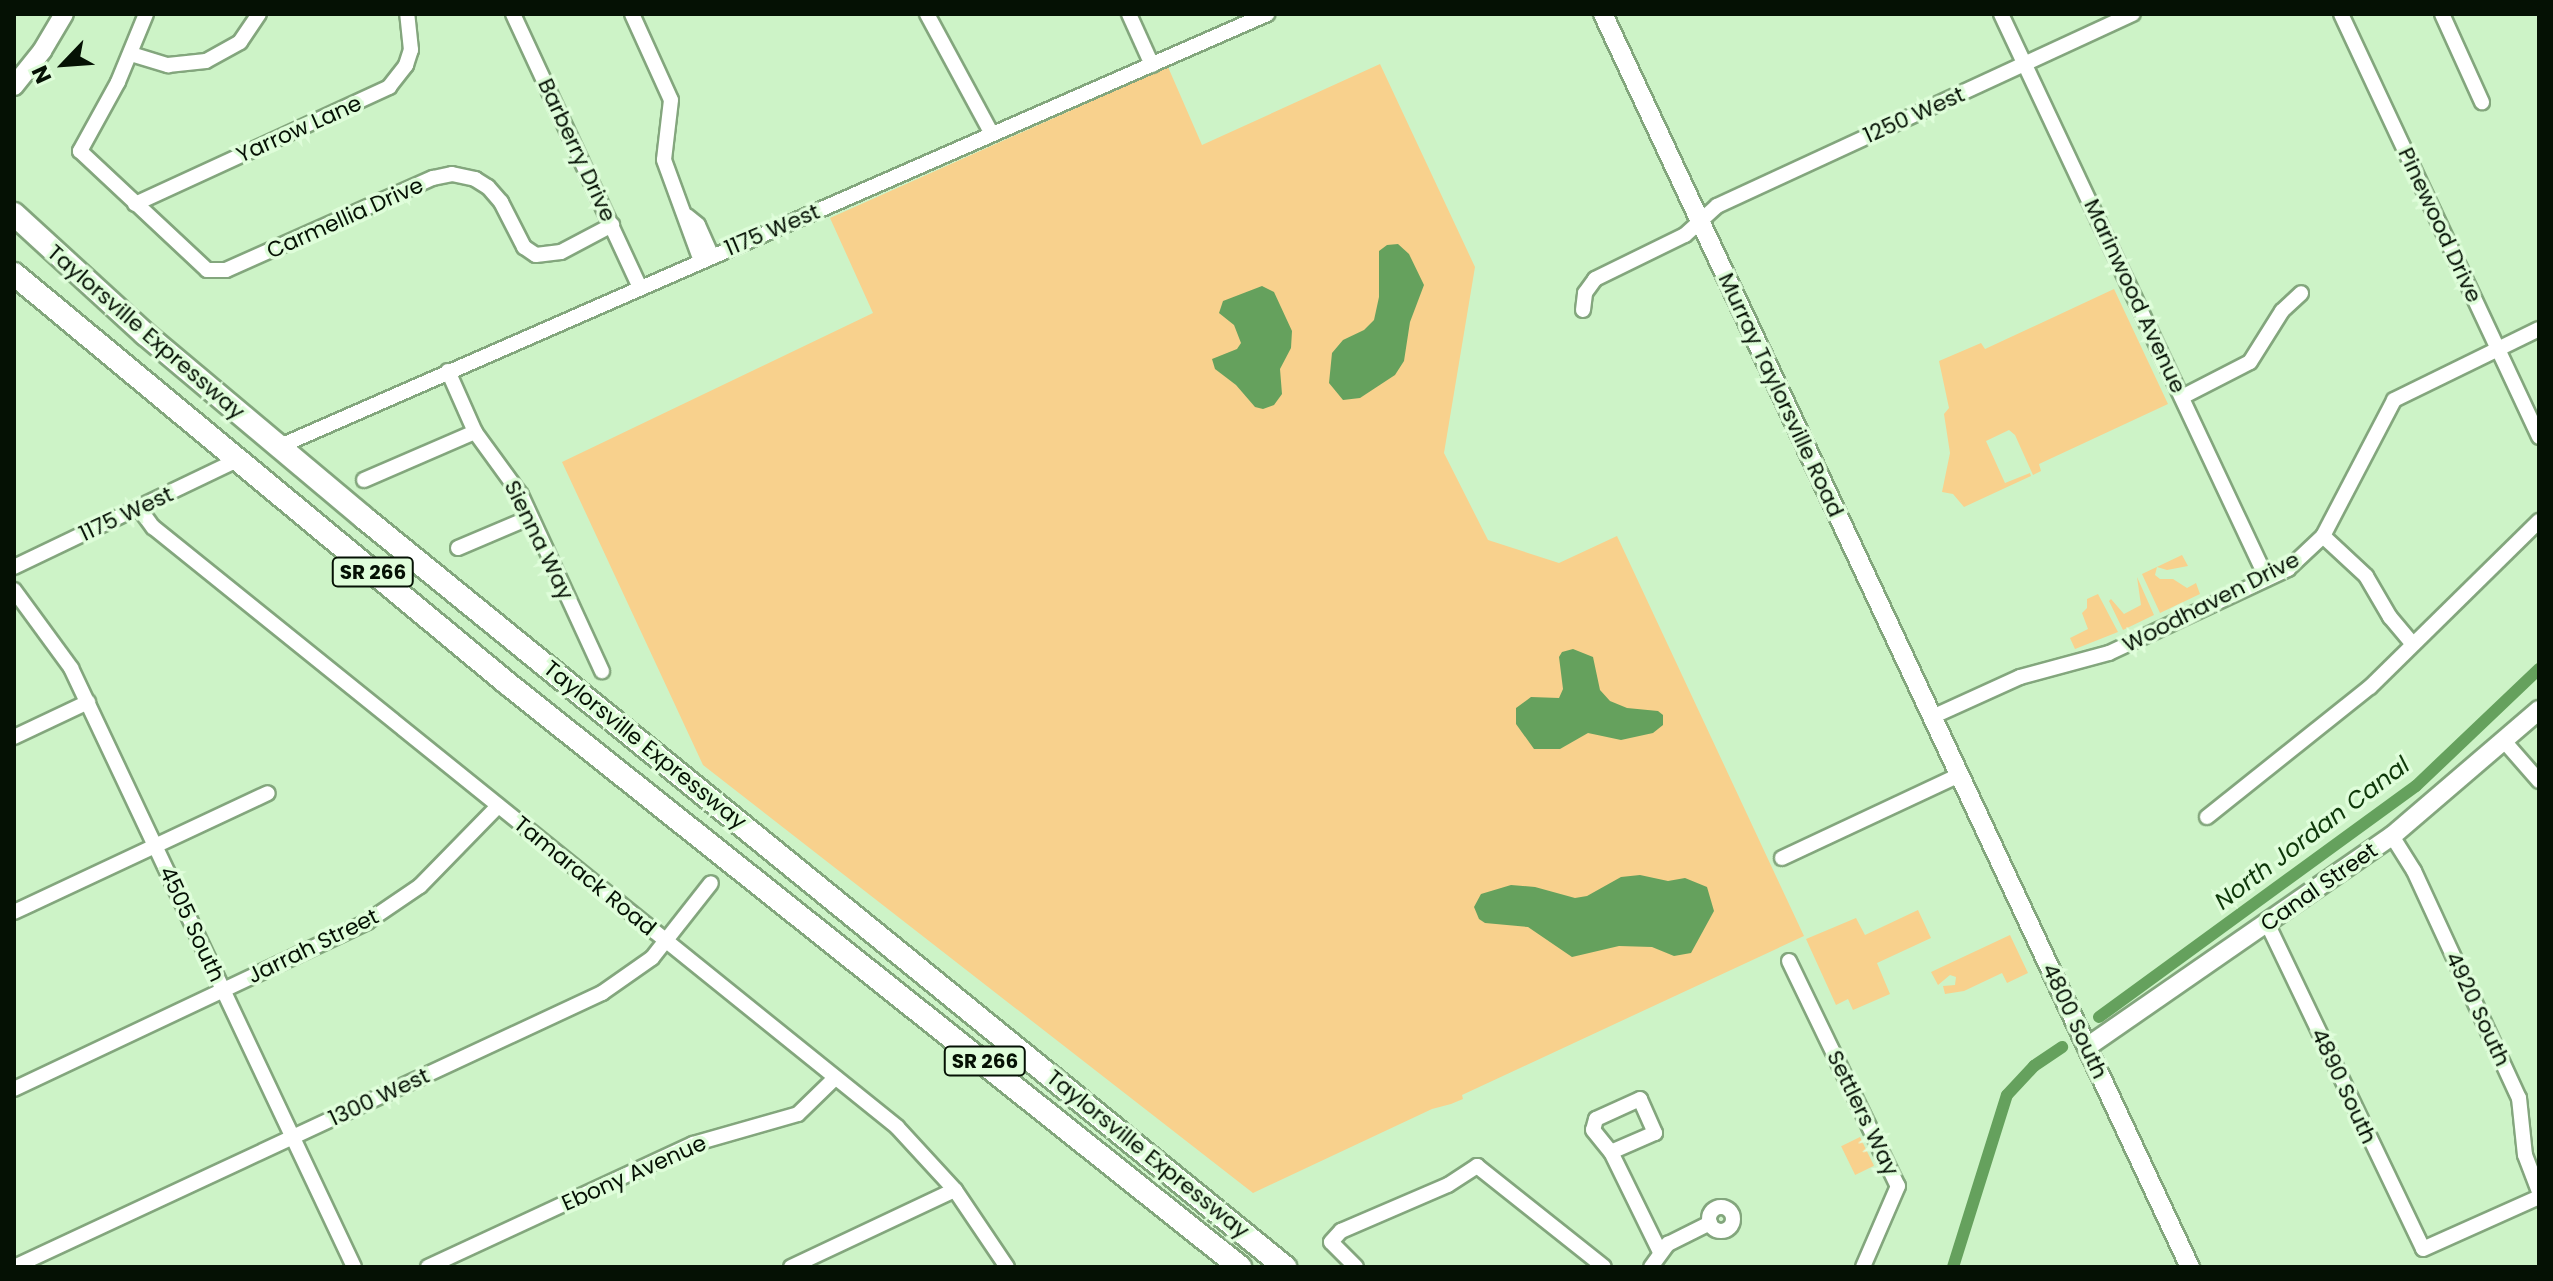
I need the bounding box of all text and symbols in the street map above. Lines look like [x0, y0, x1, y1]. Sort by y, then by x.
north arrow [24, 24, 104, 104]
text: N [24, 60, 59, 88]
street label: Barberry Drive [532, 74, 622, 226]
street label: 1250 West [1859, 81, 1969, 149]
street label: Yarrow Lane [232, 90, 366, 168]
street label: Pinewood Drive [2393, 143, 2487, 307]
street label: Carmellia Drive [263, 172, 427, 264]
street label: Marinwood Avenue [2078, 195, 2192, 397]
street label: 1175 West [721, 198, 823, 262]
street label: Taylorsville Expressway [42, 239, 250, 425]
street label: Murray Taylorsville Road [1713, 269, 1849, 521]
street label: Sienna Way [499, 476, 579, 604]
street label: 1175 West [75, 481, 177, 547]
street label: Woodhaven Drive [2118, 546, 2304, 658]
road number: SR 266 [331, 556, 415, 588]
street label: Taylorsville Expressway [538, 655, 752, 835]
water label: North Jordan Canal [2209, 750, 2415, 916]
street label: Tamarack Road [509, 811, 661, 941]
street label: Canal Street [2256, 837, 2382, 937]
street label: 4505 South [154, 862, 230, 986]
street label: Jarrah Street [243, 903, 383, 989]
street label: 4920 South [2440, 948, 2516, 1070]
street label: 4800 South [2037, 959, 2113, 1083]
street label: 4890 South [2306, 1024, 2382, 1148]
road number: SR 266 [943, 1045, 1027, 1077]
street label: Settlers Way [1821, 1046, 1905, 1180]
street label: 1300 West [324, 1062, 434, 1132]
street label: Taylorsville Expressway [1041, 1064, 1255, 1244]
street label: Ebony Avenue [558, 1129, 710, 1217]

